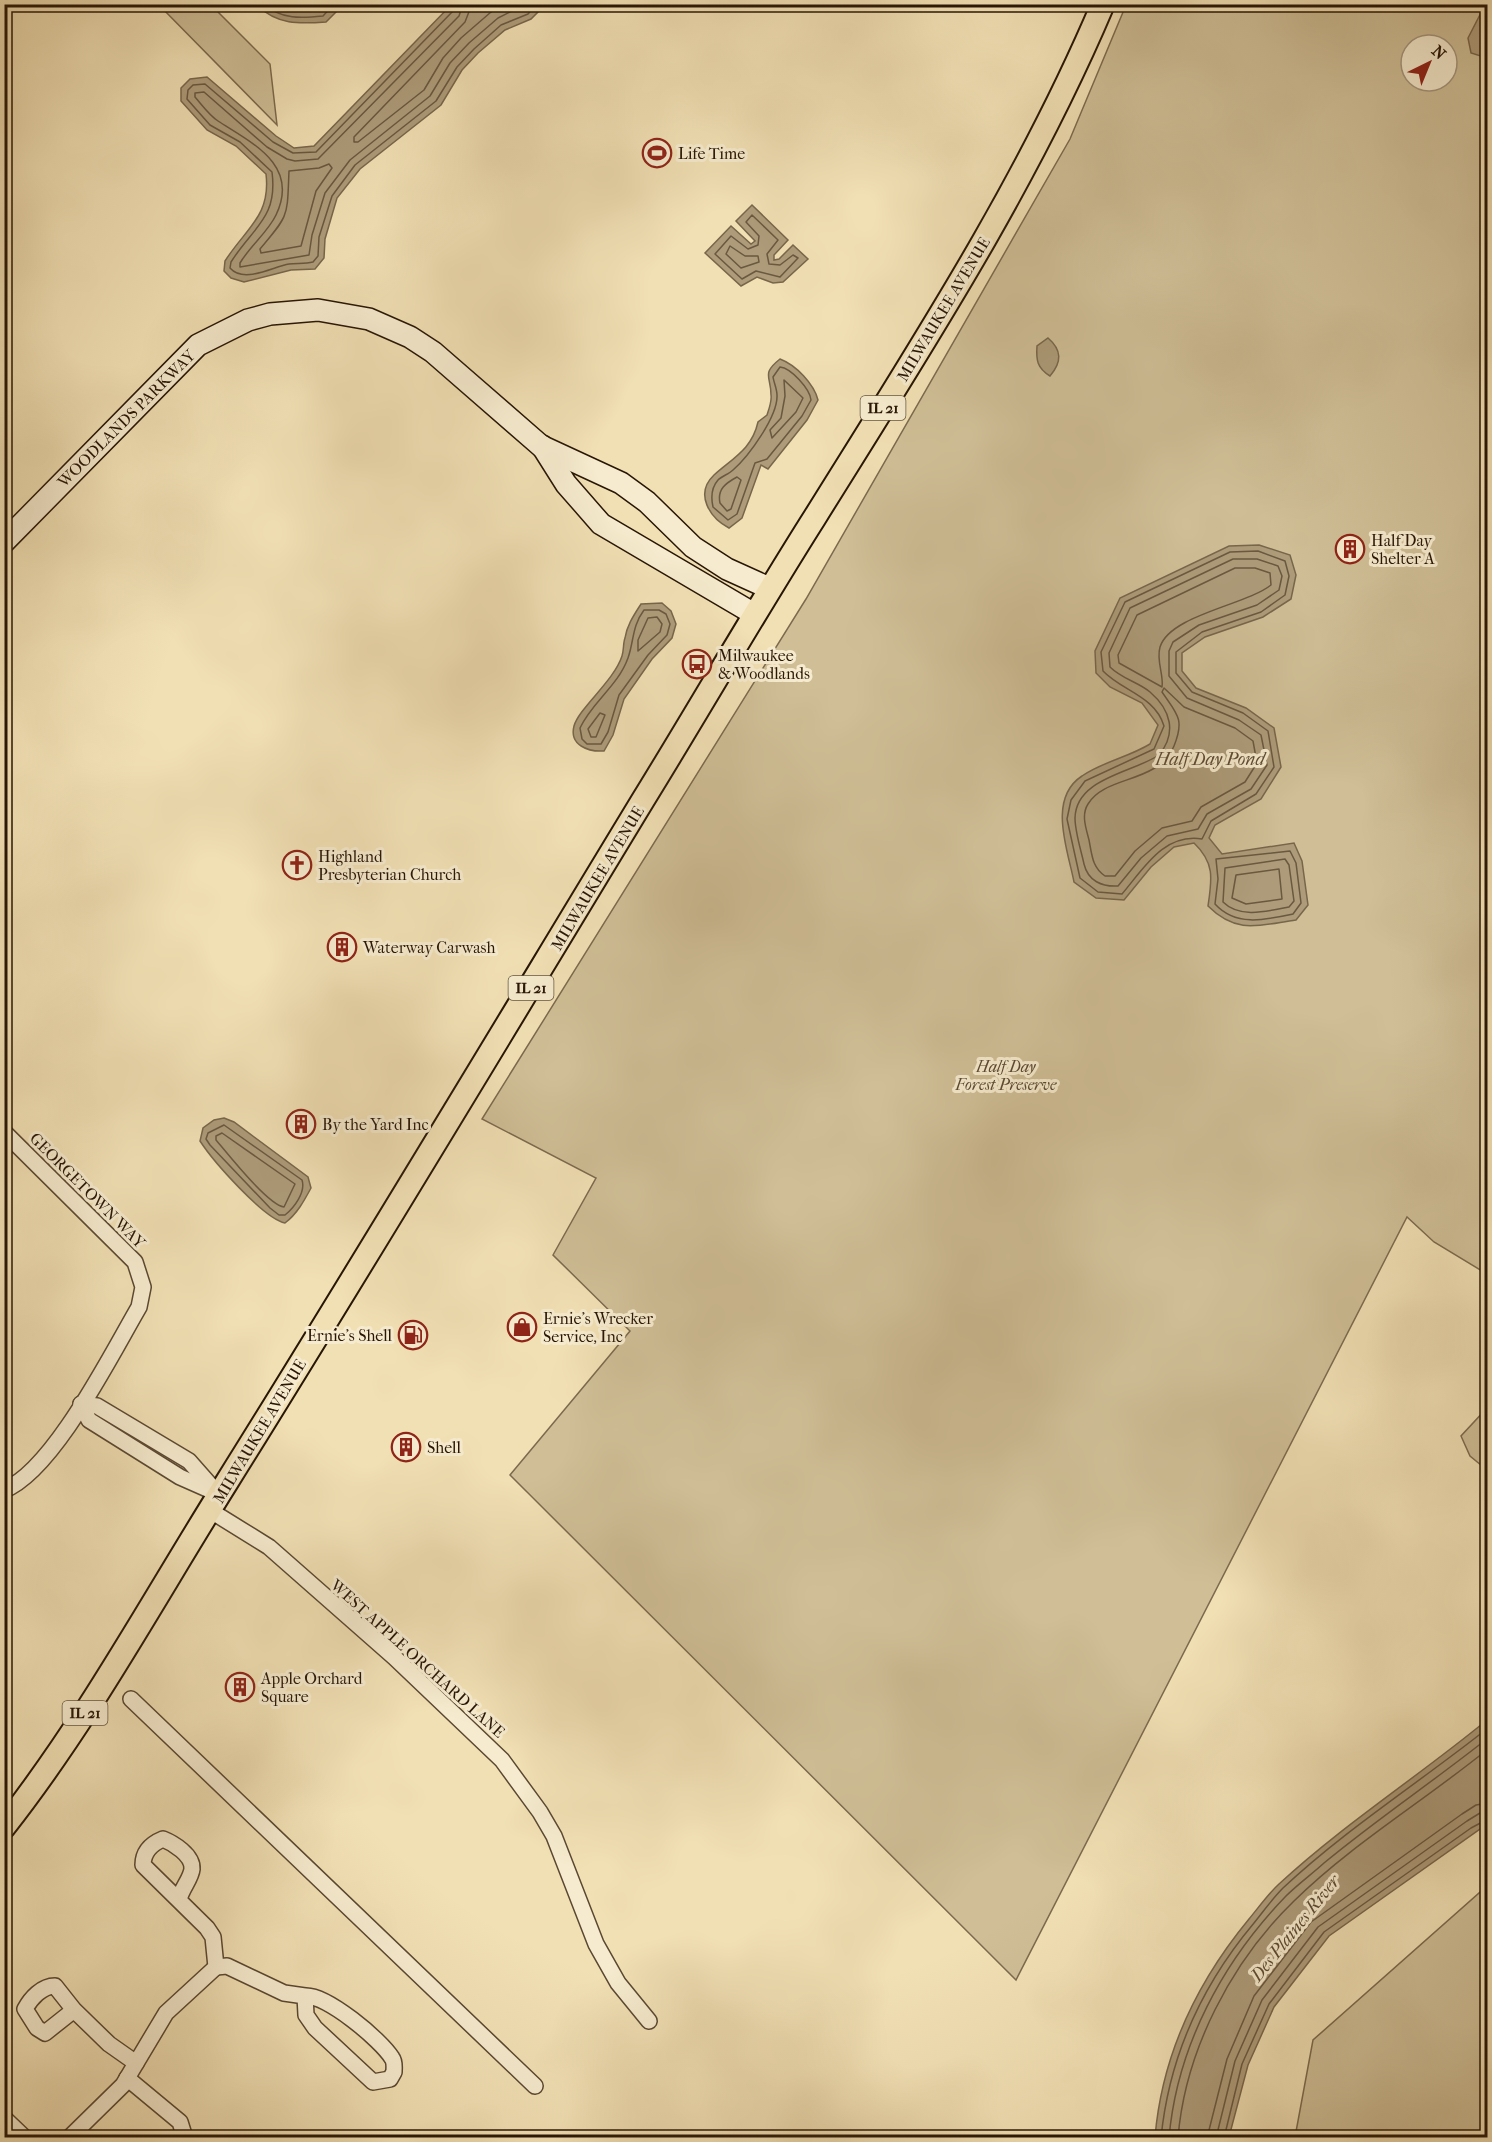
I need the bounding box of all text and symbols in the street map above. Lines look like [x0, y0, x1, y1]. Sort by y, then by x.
north arrow [1399, 33, 1459, 93]
text: N [1428, 41, 1450, 64]
sports icon: Life Time [641, 137, 673, 169]
place label: Life Time [678, 144, 745, 163]
street label: MILWAUKEE AVENUE [893, 233, 994, 385]
street label: WOODLANDS PARKWAY [53, 345, 200, 492]
road number: IL 21 [860, 396, 906, 420]
place label: Half Day Shelter A [1371, 531, 1435, 568]
building icon: Half Day Shelter A [1334, 533, 1366, 565]
place label: Milwaukee & Woodlands [718, 646, 810, 683]
bus stop icon: Milwaukee & Woodlands [681, 648, 713, 680]
water label: Half Day Pond [1154, 749, 1267, 770]
street label: MILWAUKEE AVENUE [547, 802, 648, 954]
place label: Highland Presbyterian Church [318, 847, 461, 884]
church icon: Highland Presbyterian Church [281, 849, 313, 881]
building icon: Waterway Carwash [326, 931, 358, 963]
place label: Waterway Carwash [362, 938, 495, 957]
road number: IL 21 [508, 976, 554, 1000]
park label: Half Day Forest Preserve [955, 1057, 1057, 1094]
building icon: By the Yard Inc [285, 1108, 317, 1140]
place label: By the Yard Inc [322, 1115, 429, 1134]
street label: GEORGETOWN WAY [26, 1129, 150, 1253]
place label: Ernie's Wrecker Service, Inc [543, 1309, 653, 1346]
shop icon: Ernie's Wrecker Service, Inc [506, 1311, 538, 1343]
fuel station icon: Ernie's Shell [397, 1319, 429, 1351]
place label: Ernie's Shell [307, 1326, 393, 1345]
street label: MILWAUKEE AVENUE [209, 1355, 310, 1507]
building icon: Shell [390, 1431, 422, 1463]
place label: Shell [427, 1438, 461, 1457]
street label: WEST APPLE ORCHARD LANE [326, 1575, 509, 1742]
place label: Apple Orchard Square [260, 1669, 363, 1706]
building icon: Apple Orchard Square [224, 1671, 256, 1703]
road number: IL 21 [62, 1701, 107, 1725]
water label: Des Plaines River [1246, 1870, 1346, 1986]

